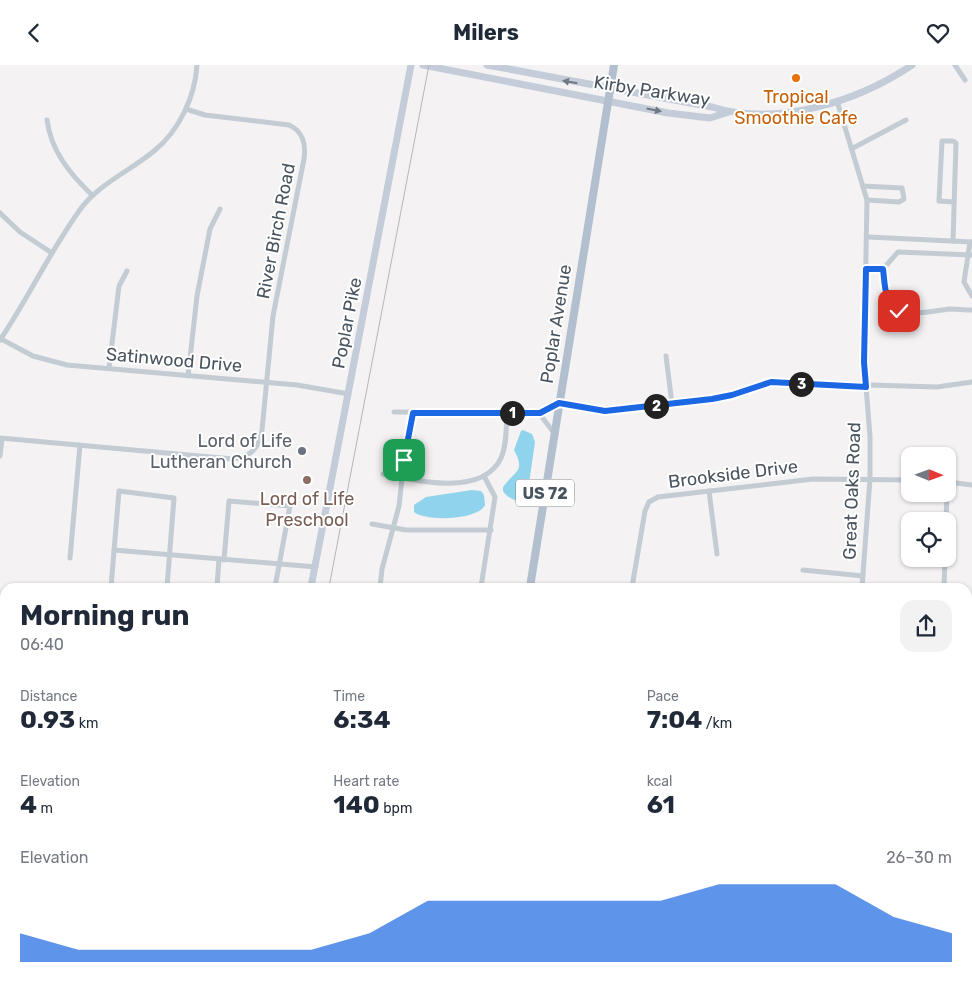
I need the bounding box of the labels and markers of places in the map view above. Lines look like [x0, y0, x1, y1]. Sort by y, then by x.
marker: Tropical Smoothie Cafe [790, 72, 802, 84]
place label: Tropical Smoothie Cafe [734, 86, 858, 129]
pin [878, 290, 920, 332]
pin: 3 [788, 371, 814, 397]
pin: 2 [644, 393, 668, 419]
pin: 1 [500, 401, 524, 425]
place label: Lord of Life Lutheran Church [150, 430, 292, 473]
pin [383, 439, 425, 481]
marker: Lord of Life Lutheran Church [296, 445, 308, 457]
marker: Lord of Life Preschool [301, 474, 313, 486]
place label: Lord of Life Preschool [260, 488, 354, 531]

